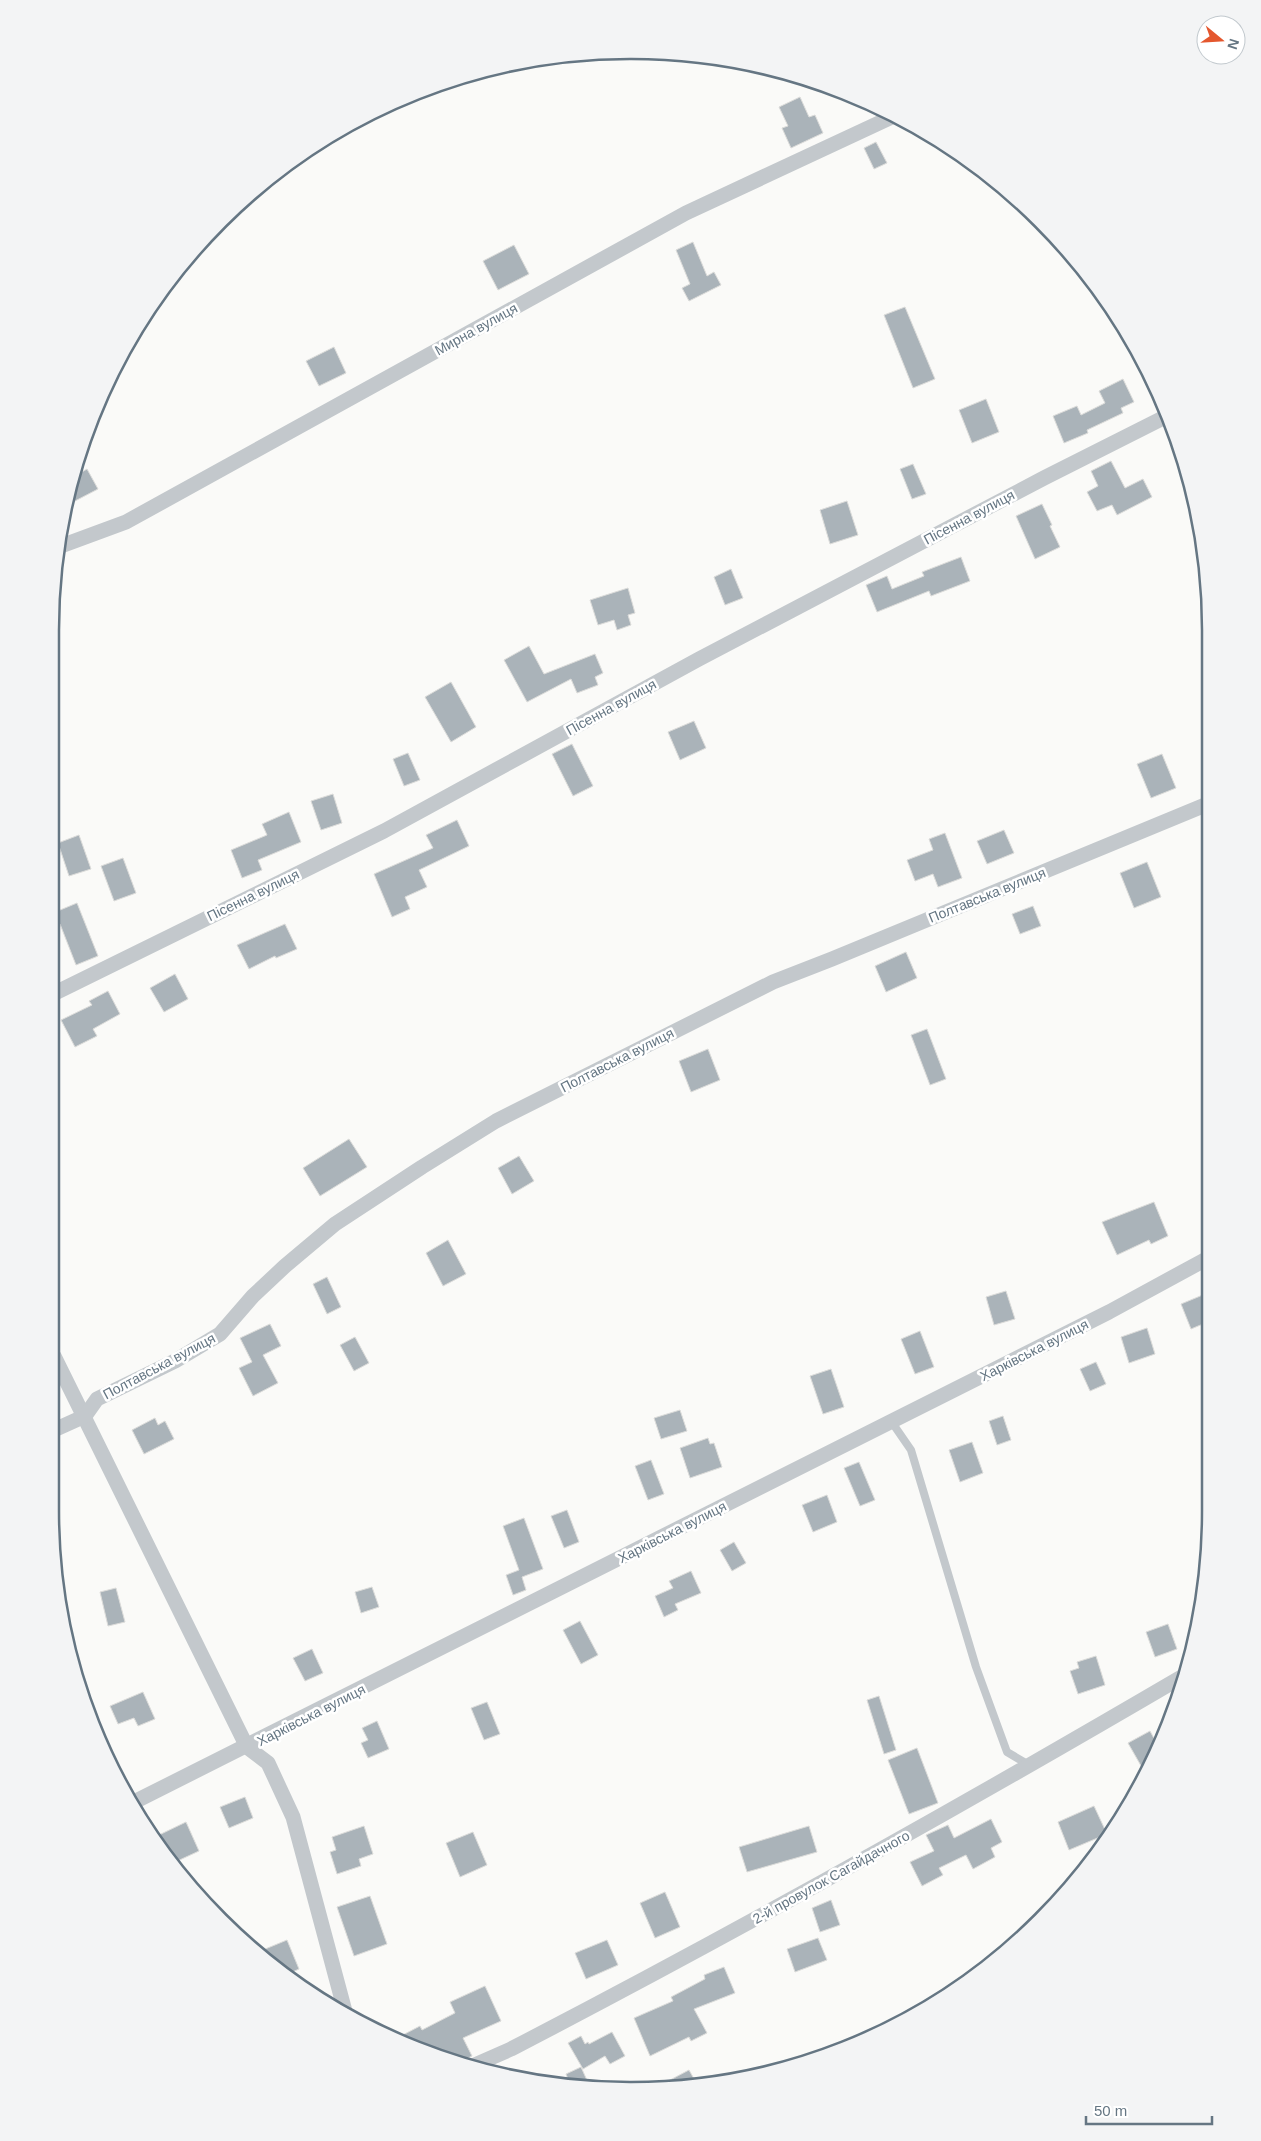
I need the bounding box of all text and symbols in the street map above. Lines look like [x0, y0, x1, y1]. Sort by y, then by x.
north arrow [1196, 15, 1246, 65]
text: N [1224, 37, 1243, 51]
street label: Мирна вулиця [432, 300, 520, 358]
street label: Пісенна вулиця [921, 486, 1017, 548]
street label: Пісенна вулиця [563, 676, 659, 738]
street label: Полтавська вулиця [926, 864, 1048, 926]
street label: Пісенна вулиця [204, 866, 302, 924]
street label: Полтавська вулиця [558, 1025, 676, 1095]
street label: Харківська вулиця [977, 1316, 1091, 1384]
street label: Полтавська вулиця [100, 1330, 218, 1402]
street label: Харківська вулиця [615, 1498, 729, 1566]
street label: Харківська вулиця [254, 1681, 368, 1749]
street label: 2-й провулок Сагайдачного [750, 1827, 912, 1927]
scale bar [1086, 2094, 1212, 2126]
text: 50 m [1094, 2102, 1127, 2119]

